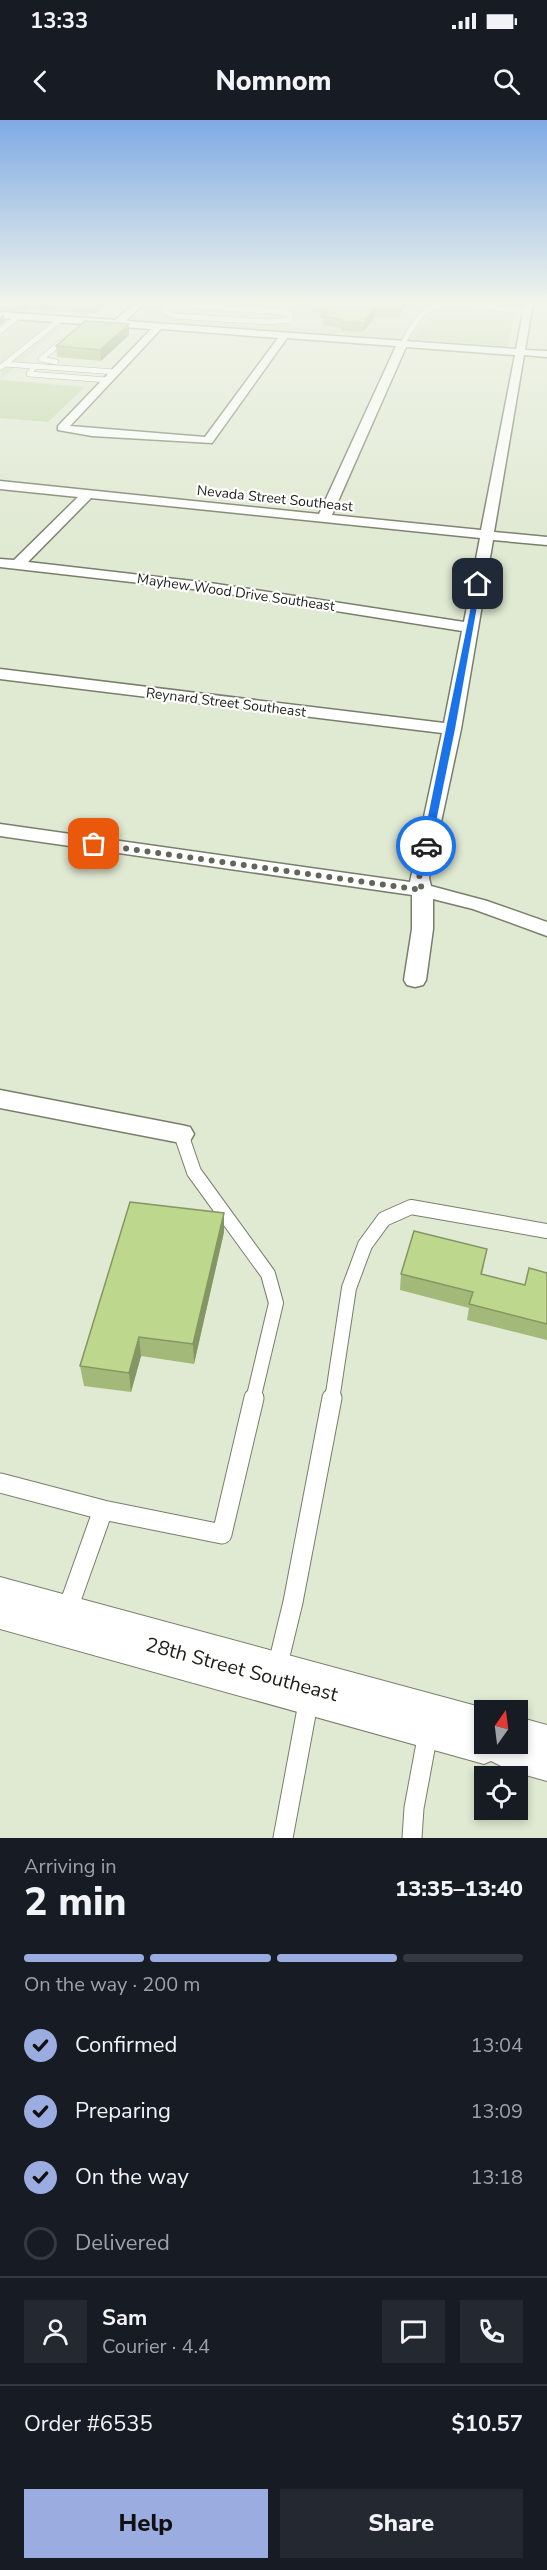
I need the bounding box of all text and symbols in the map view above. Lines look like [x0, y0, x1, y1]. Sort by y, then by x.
text: 13:33 [30, 6, 88, 36]
text: Nomnom [215, 63, 332, 100]
icon: back [24, 65, 57, 98]
icon: search [490, 65, 523, 98]
street label: Nevada Street Southeast [196, 481, 354, 516]
pin [452, 558, 503, 609]
icon: home [461, 567, 494, 600]
street label: Mayhew Wood Drive Southeast [136, 569, 336, 616]
street label: Reynard Street Southeast [145, 683, 307, 722]
courier [396, 816, 456, 876]
pin [68, 818, 119, 869]
icon: bag [77, 827, 110, 860]
icon: car [410, 830, 443, 863]
street label: 28th Street Southeast [143, 1631, 342, 1708]
north arrow [474, 1700, 528, 1754]
map controls [474, 1700, 528, 1820]
button: locate [474, 1766, 528, 1820]
text: Arriving in [24, 1853, 117, 1880]
text: 13:35–13:40 [395, 1874, 523, 1904]
text: 2 min [24, 1876, 127, 1929]
text: On the way · 200 m [24, 1971, 200, 1998]
icon: check [24, 2029, 57, 2062]
text: Confirmed [75, 2030, 177, 2060]
text: 13:04 [470, 2032, 523, 2059]
icon: check [24, 2095, 57, 2128]
text: Preparing [75, 2096, 171, 2126]
text: 13:09 [470, 2098, 523, 2125]
icon: check [24, 2161, 57, 2194]
text: On the way [75, 2162, 189, 2192]
text: 13:18 [470, 2164, 523, 2191]
text: Delivered [75, 2228, 170, 2258]
button: person [24, 2300, 87, 2363]
button: chat [382, 2300, 445, 2363]
button: phone [460, 2300, 523, 2363]
text: Sam [102, 2303, 147, 2333]
text: Courier · 4.4 [102, 2333, 210, 2360]
text: Order #6535 [24, 2409, 153, 2439]
text: $10.57 [452, 2409, 523, 2439]
button: Help [24, 2489, 268, 2558]
button: Share [280, 2489, 523, 2558]

